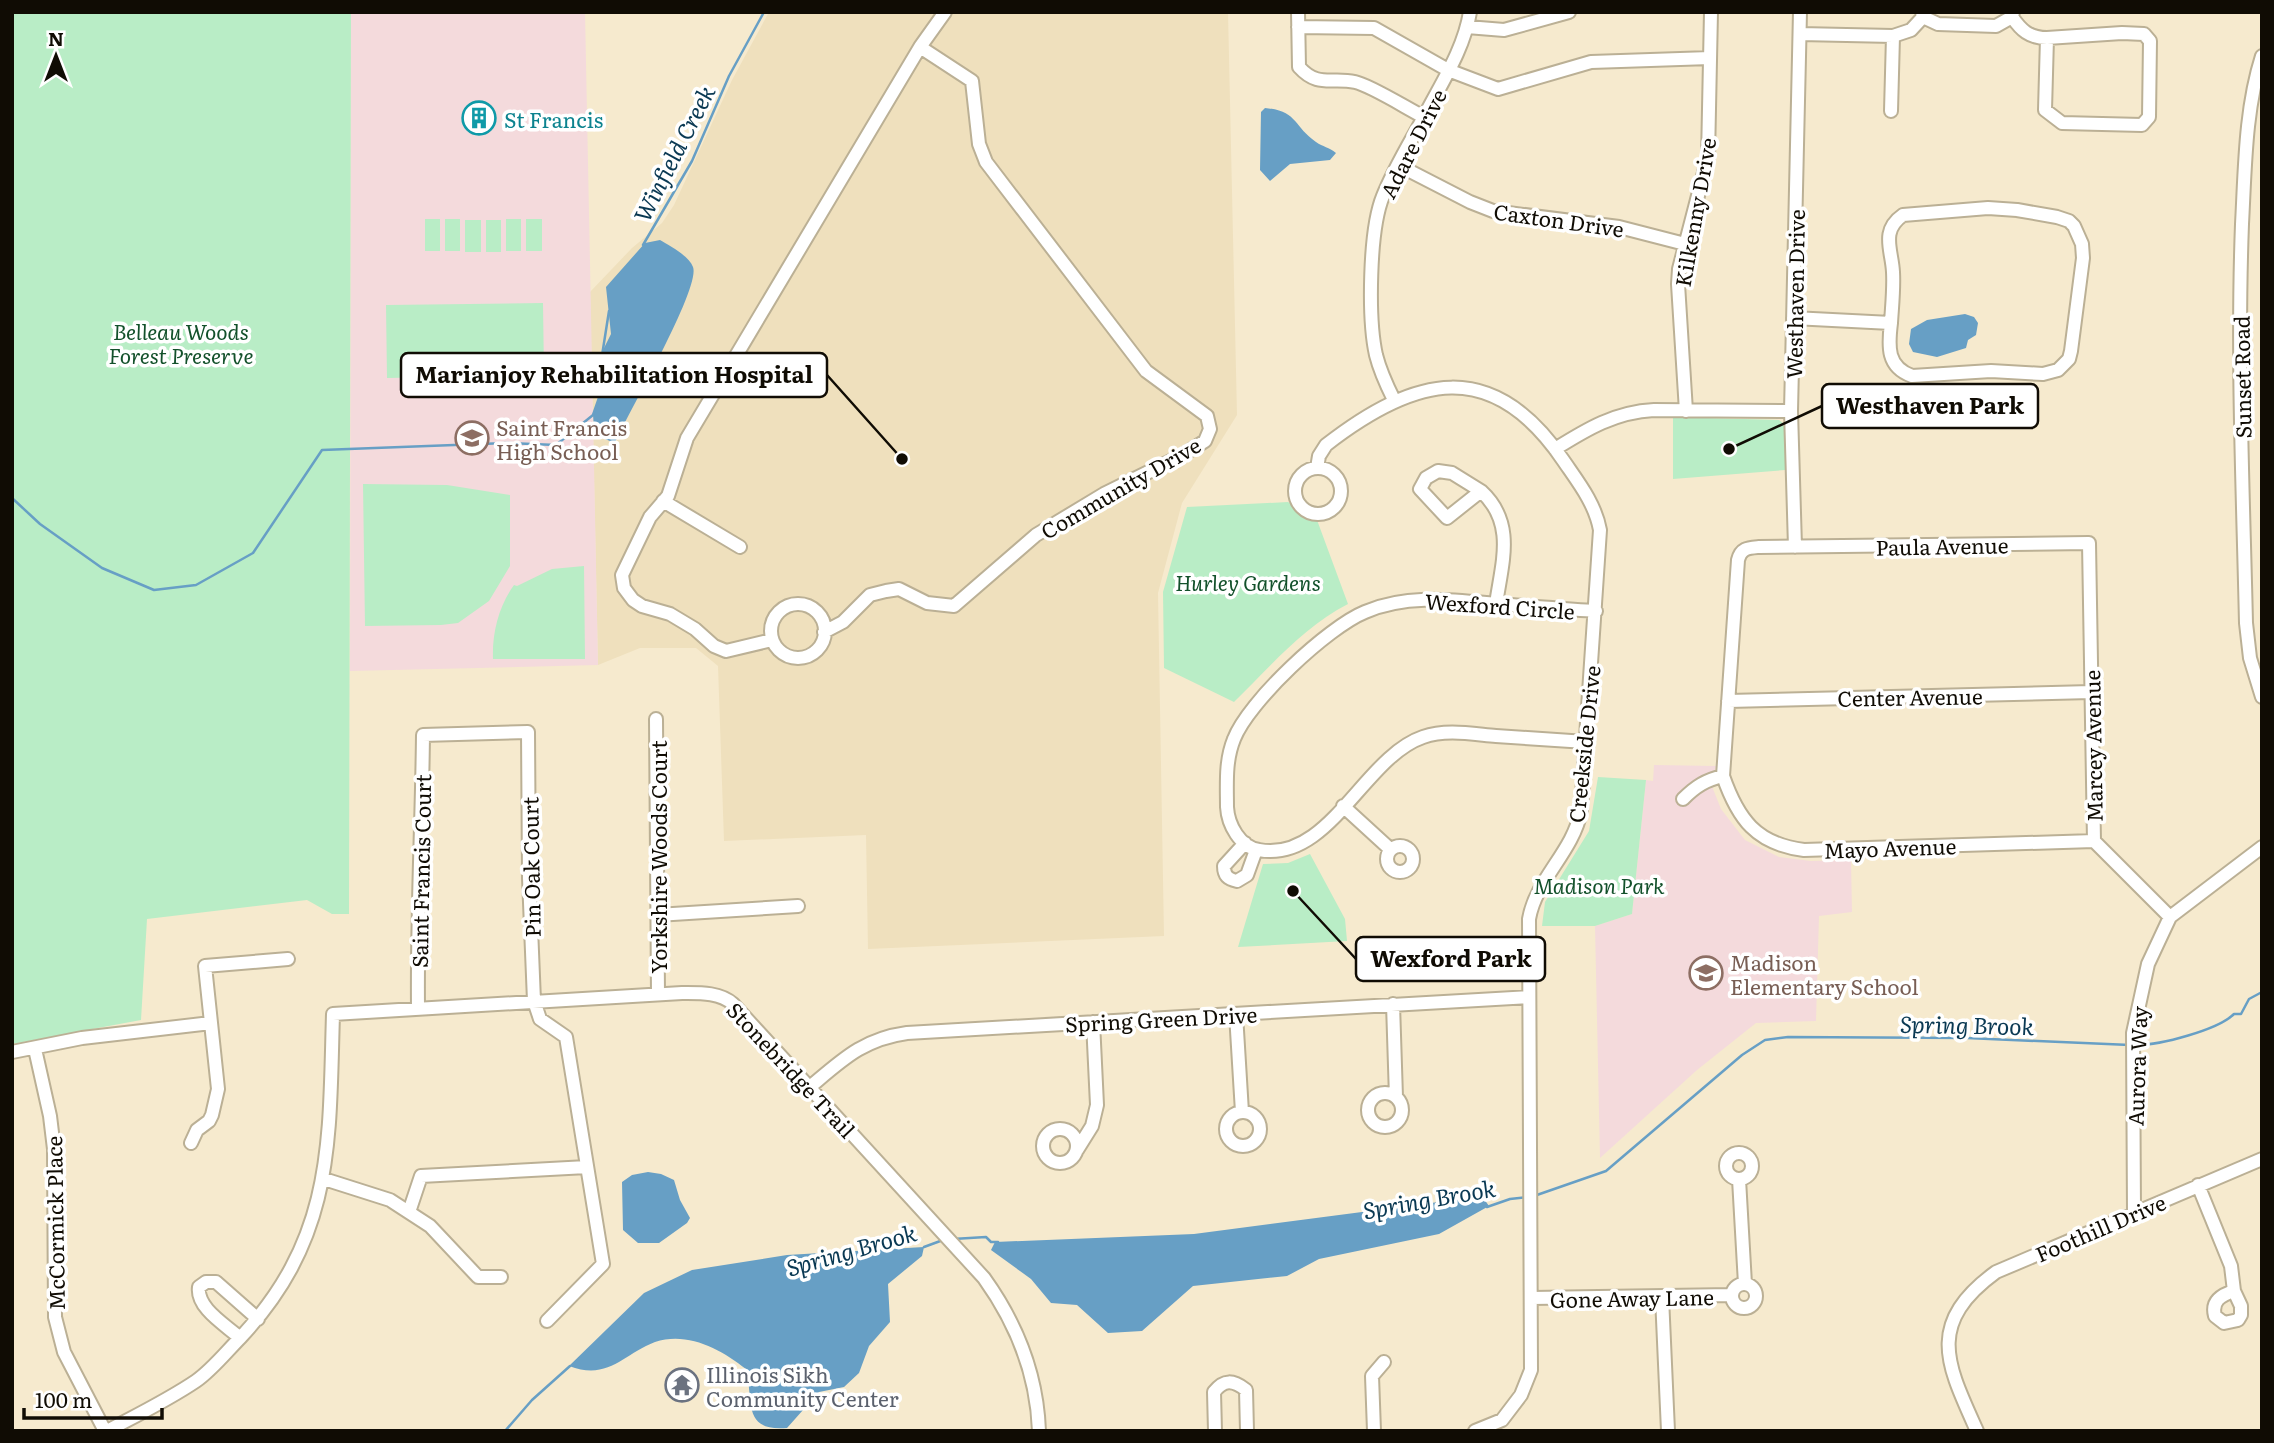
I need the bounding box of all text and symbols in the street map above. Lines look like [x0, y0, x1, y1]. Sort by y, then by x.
north arrow [21, 21, 91, 91]
text: N [48, 24, 64, 52]
water label: Winfield Creek [624, 78, 722, 227]
street label: Adare Drive [1371, 83, 1453, 203]
building icon: St Francis [460, 99, 498, 137]
place label: St Francis [504, 103, 603, 134]
street label: Kilkenny Drive [1666, 135, 1722, 289]
street label: Caxton Drive [1492, 195, 1626, 243]
street label: Westhaven Drive [1777, 209, 1811, 379]
park label: Belleau Woods Forest Preserve [109, 315, 253, 370]
street label: Sunset Road [2224, 315, 2258, 439]
callout: Marianjoy Rehabilitation Hospital [401, 353, 827, 397]
text: Marianjoy Rehabilitation Hospital [415, 356, 813, 390]
callout: Westhaven Park [1822, 384, 2038, 428]
text: Westhaven Park [1836, 387, 2025, 421]
place label: Saint Francis High School [496, 411, 627, 466]
school or university icon: Saint Francis High School [453, 419, 491, 457]
street label: Community Drive [1034, 428, 1206, 545]
street label: Paula Avenue [1875, 528, 2009, 562]
park label: Hurley Gardens [1175, 566, 1321, 597]
street label: Wexford Circle [1424, 584, 1576, 626]
street label: Creekside Drive [1559, 664, 1607, 824]
street label: Marcey Avenue [2075, 669, 2109, 822]
street label: Center Avenue [1837, 679, 1983, 713]
street label: Yorkshire Woods Court [642, 740, 673, 974]
street label: Saint Francis Court [403, 773, 437, 968]
street label: Pin Oak Court [513, 796, 547, 938]
street label: Mayo Avenue [1823, 829, 1957, 865]
park label: Madison Park [1533, 869, 1665, 900]
callout: Wexford Park [1356, 937, 1545, 981]
text: Wexford Park [1370, 940, 1532, 974]
place label: Madison Elementary School [1730, 946, 1919, 1001]
school or university icon: Madison Elementary School [1687, 954, 1725, 992]
street label: Stonebridge Trail [721, 994, 863, 1144]
street label: Spring Green Drive [1064, 997, 1258, 1039]
street label: Aurora Way [2118, 1005, 2154, 1127]
water label: Spring Brook [1900, 1006, 2035, 1042]
street label: McCormick Place [37, 1135, 71, 1311]
water label: Spring Brook [1360, 1170, 1498, 1226]
street label: Foothill Drive [2030, 1186, 2170, 1268]
water label: Spring Brook [782, 1214, 920, 1284]
street label: Gone Away Lane [1550, 1280, 1714, 1314]
place label: Illinois Sikh Community Center [706, 1358, 899, 1413]
temple icon: Illinois Sikh Community Center [663, 1366, 701, 1404]
scale bar [24, 1376, 163, 1420]
text: 100 m [35, 1383, 92, 1414]

